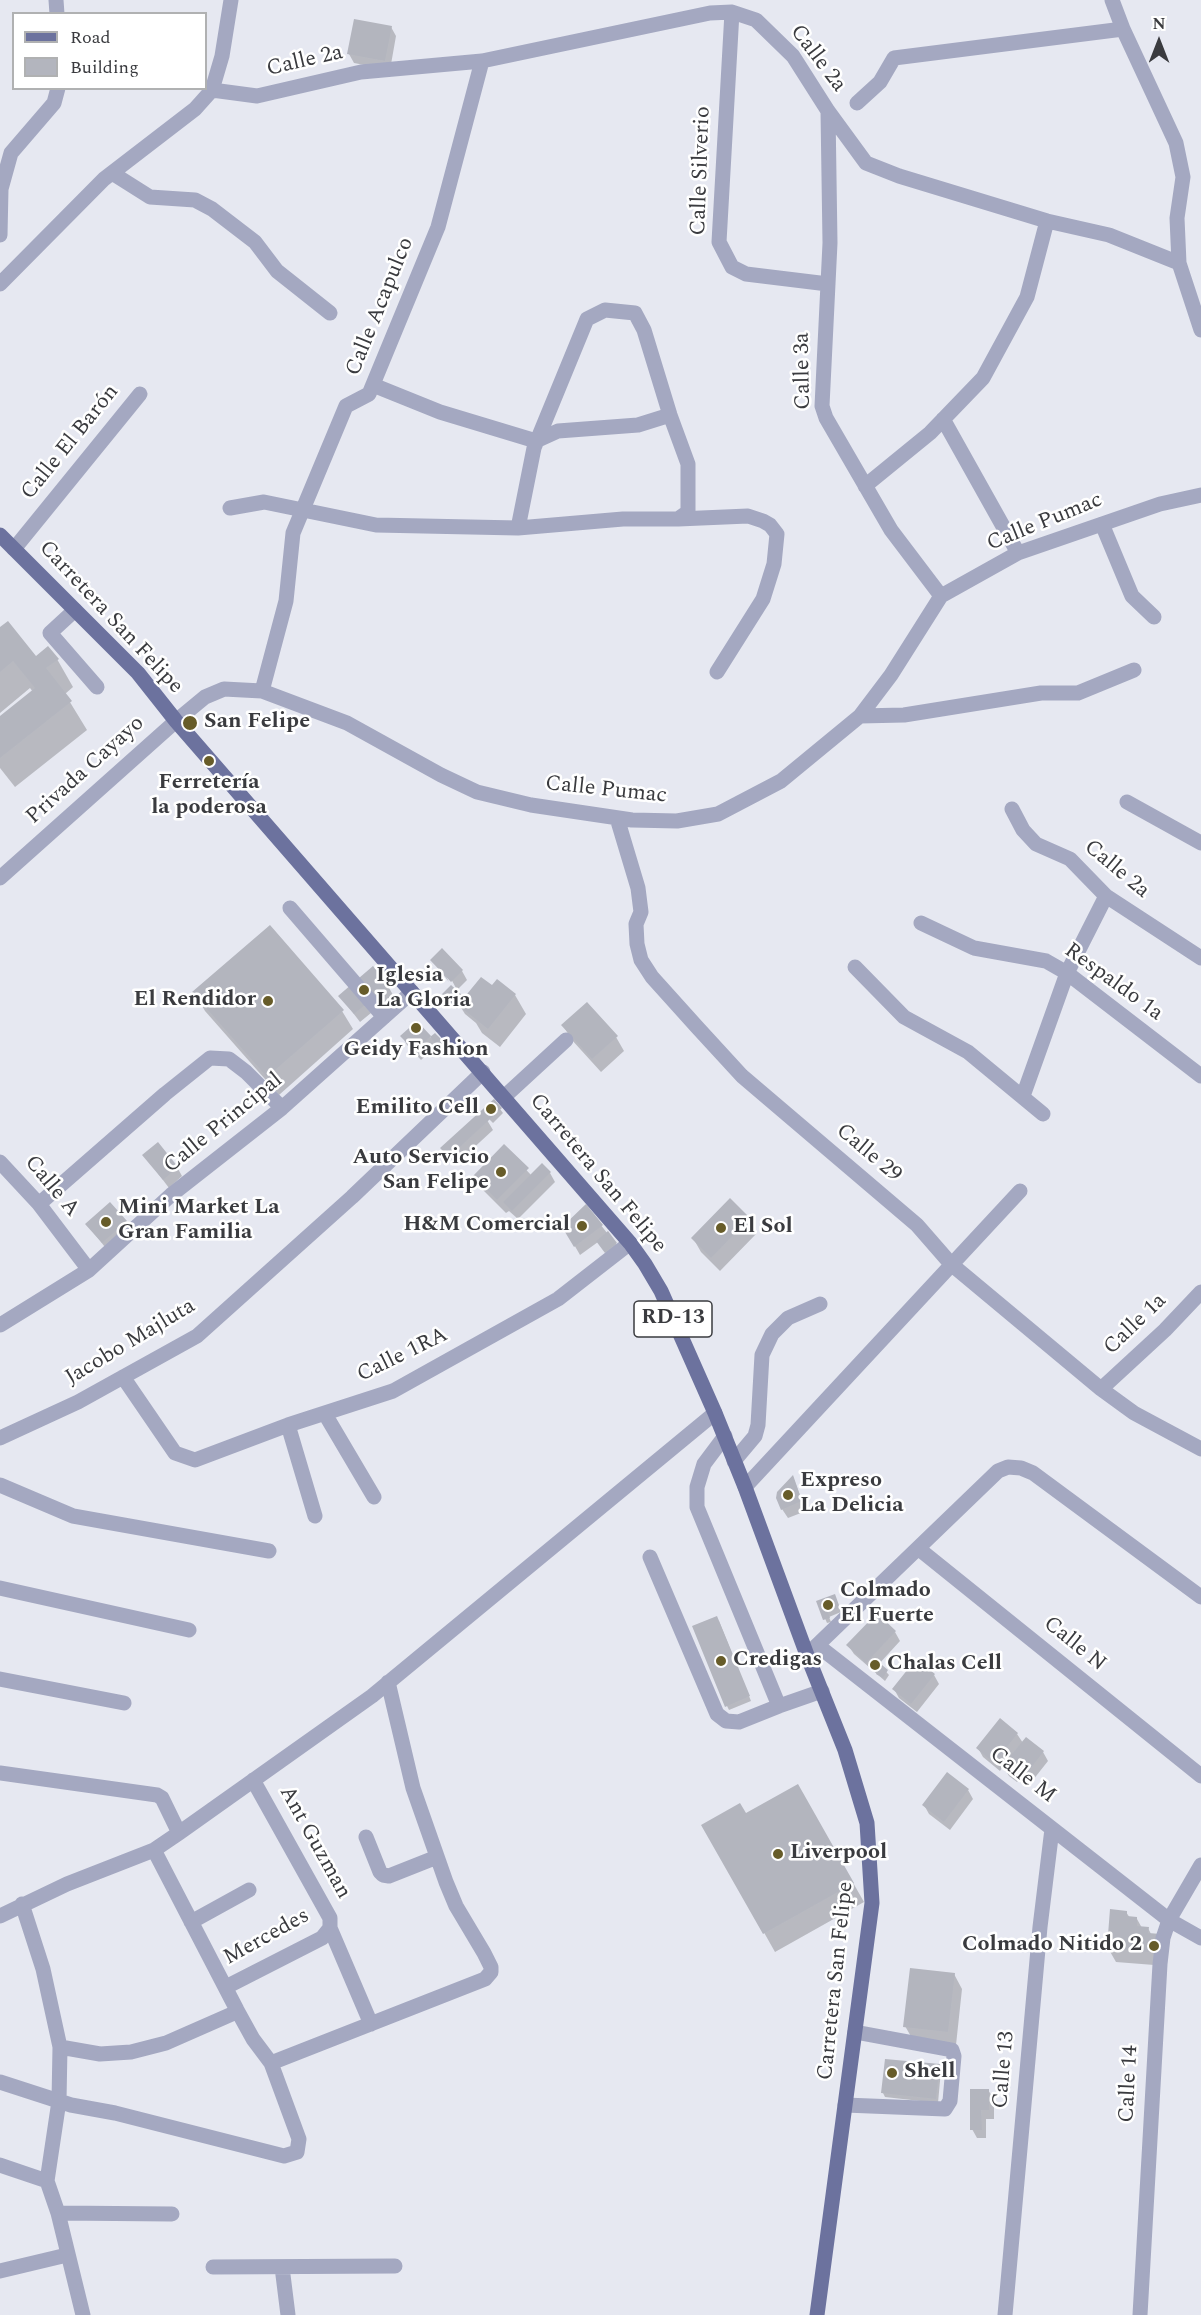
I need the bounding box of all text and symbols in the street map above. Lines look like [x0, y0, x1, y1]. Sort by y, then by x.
legend [12, 12, 207, 90]
north arrow [1129, 12, 1189, 72]
text: N [1152, 12, 1166, 36]
street label: Calle 2a [783, 20, 851, 98]
text: Road [70, 24, 111, 51]
street label: Calle 2a [264, 40, 346, 84]
text: Building [70, 54, 139, 81]
street label: Calle Silverio [687, 106, 717, 236]
street label: Calle Acapulco [341, 234, 421, 380]
street label: Calle 3a [790, 332, 818, 410]
street label: Calle El Barón [16, 380, 126, 506]
street label: Calle Pumac [983, 488, 1107, 558]
street label: Carretera San Felipe [32, 536, 188, 700]
place label: San Felipe [204, 710, 310, 736]
street label: Privada Cayayo [22, 711, 150, 831]
marker: San Felipe [181, 714, 199, 732]
marker: Ferretería la poderosa [202, 754, 216, 768]
place label: Ferretería la poderosa [151, 771, 267, 822]
street label: Calle Pumac [544, 771, 668, 811]
street label: Calle 2a [1078, 835, 1154, 905]
street label: Respaldo 1a [1058, 938, 1168, 1028]
place label: Iglesia La Gloria [376, 964, 471, 1016]
marker: Iglesia La Gloria [357, 983, 371, 997]
place label: El Rendidor [134, 988, 256, 1014]
marker: El Rendidor [261, 994, 275, 1008]
marker: Geidy Fashion [409, 1021, 423, 1035]
place label: Geidy Fashion [344, 1038, 488, 1064]
street label: Calle Principal [159, 1068, 289, 1180]
street label: Carretera San Felipe [523, 1089, 671, 1259]
place label: Emilito Cell [356, 1096, 479, 1122]
marker: Emilito Cell [484, 1102, 498, 1116]
street label: Calle 29 [830, 1119, 906, 1189]
place label: Auto Servicio San Felipe [353, 1146, 489, 1198]
street label: Calle A [18, 1151, 84, 1223]
marker: Auto Servicio San Felipe [494, 1165, 508, 1179]
place label: Mini Market La Gran Familia [118, 1196, 280, 1248]
place label: H&M Comercial [403, 1213, 570, 1239]
marker: Mini Market La Gran Familia [99, 1215, 113, 1229]
place label: El Sol [733, 1215, 793, 1241]
marker: H&M Comercial [575, 1219, 589, 1233]
marker: El Sol [714, 1221, 728, 1235]
street label: Calle 1a [1099, 1289, 1173, 1361]
street label: Jacobo Majluta [61, 1294, 201, 1392]
road number: RD-13 [634, 1301, 712, 1337]
street label: Calle 1RA [353, 1323, 453, 1389]
place label: Expreso La Delicia [800, 1469, 904, 1520]
marker: Expreso La Delicia [781, 1488, 795, 1502]
place label: Colmado El Fuerte [840, 1579, 934, 1630]
marker: Colmado El Fuerte [821, 1598, 835, 1612]
street label: Calle N [1037, 1612, 1111, 1678]
place label: Credigas [733, 1648, 822, 1674]
place label: Chalas Cell [887, 1652, 1002, 1678]
marker: Credigas [714, 1654, 728, 1668]
marker: Chalas Cell [868, 1658, 882, 1672]
street label: Calle M [984, 1742, 1060, 1810]
street label: Ant Guzman [272, 1782, 356, 1904]
place label: Liverpool [790, 1841, 887, 1867]
marker: Liverpool [771, 1847, 785, 1861]
street label: Carretera San Felipe [813, 1880, 861, 2082]
street label: Mercedes [219, 1904, 315, 1972]
place label: Colmado Nitido 2 [962, 1933, 1142, 1959]
marker: Colmado Nitido 2 [1147, 1939, 1161, 1953]
street label: Calle 13 [988, 2030, 1022, 2110]
street label: Calle 14 [1115, 2045, 1145, 2123]
place label: Shell [904, 2060, 955, 2086]
marker: Shell [885, 2066, 899, 2080]

